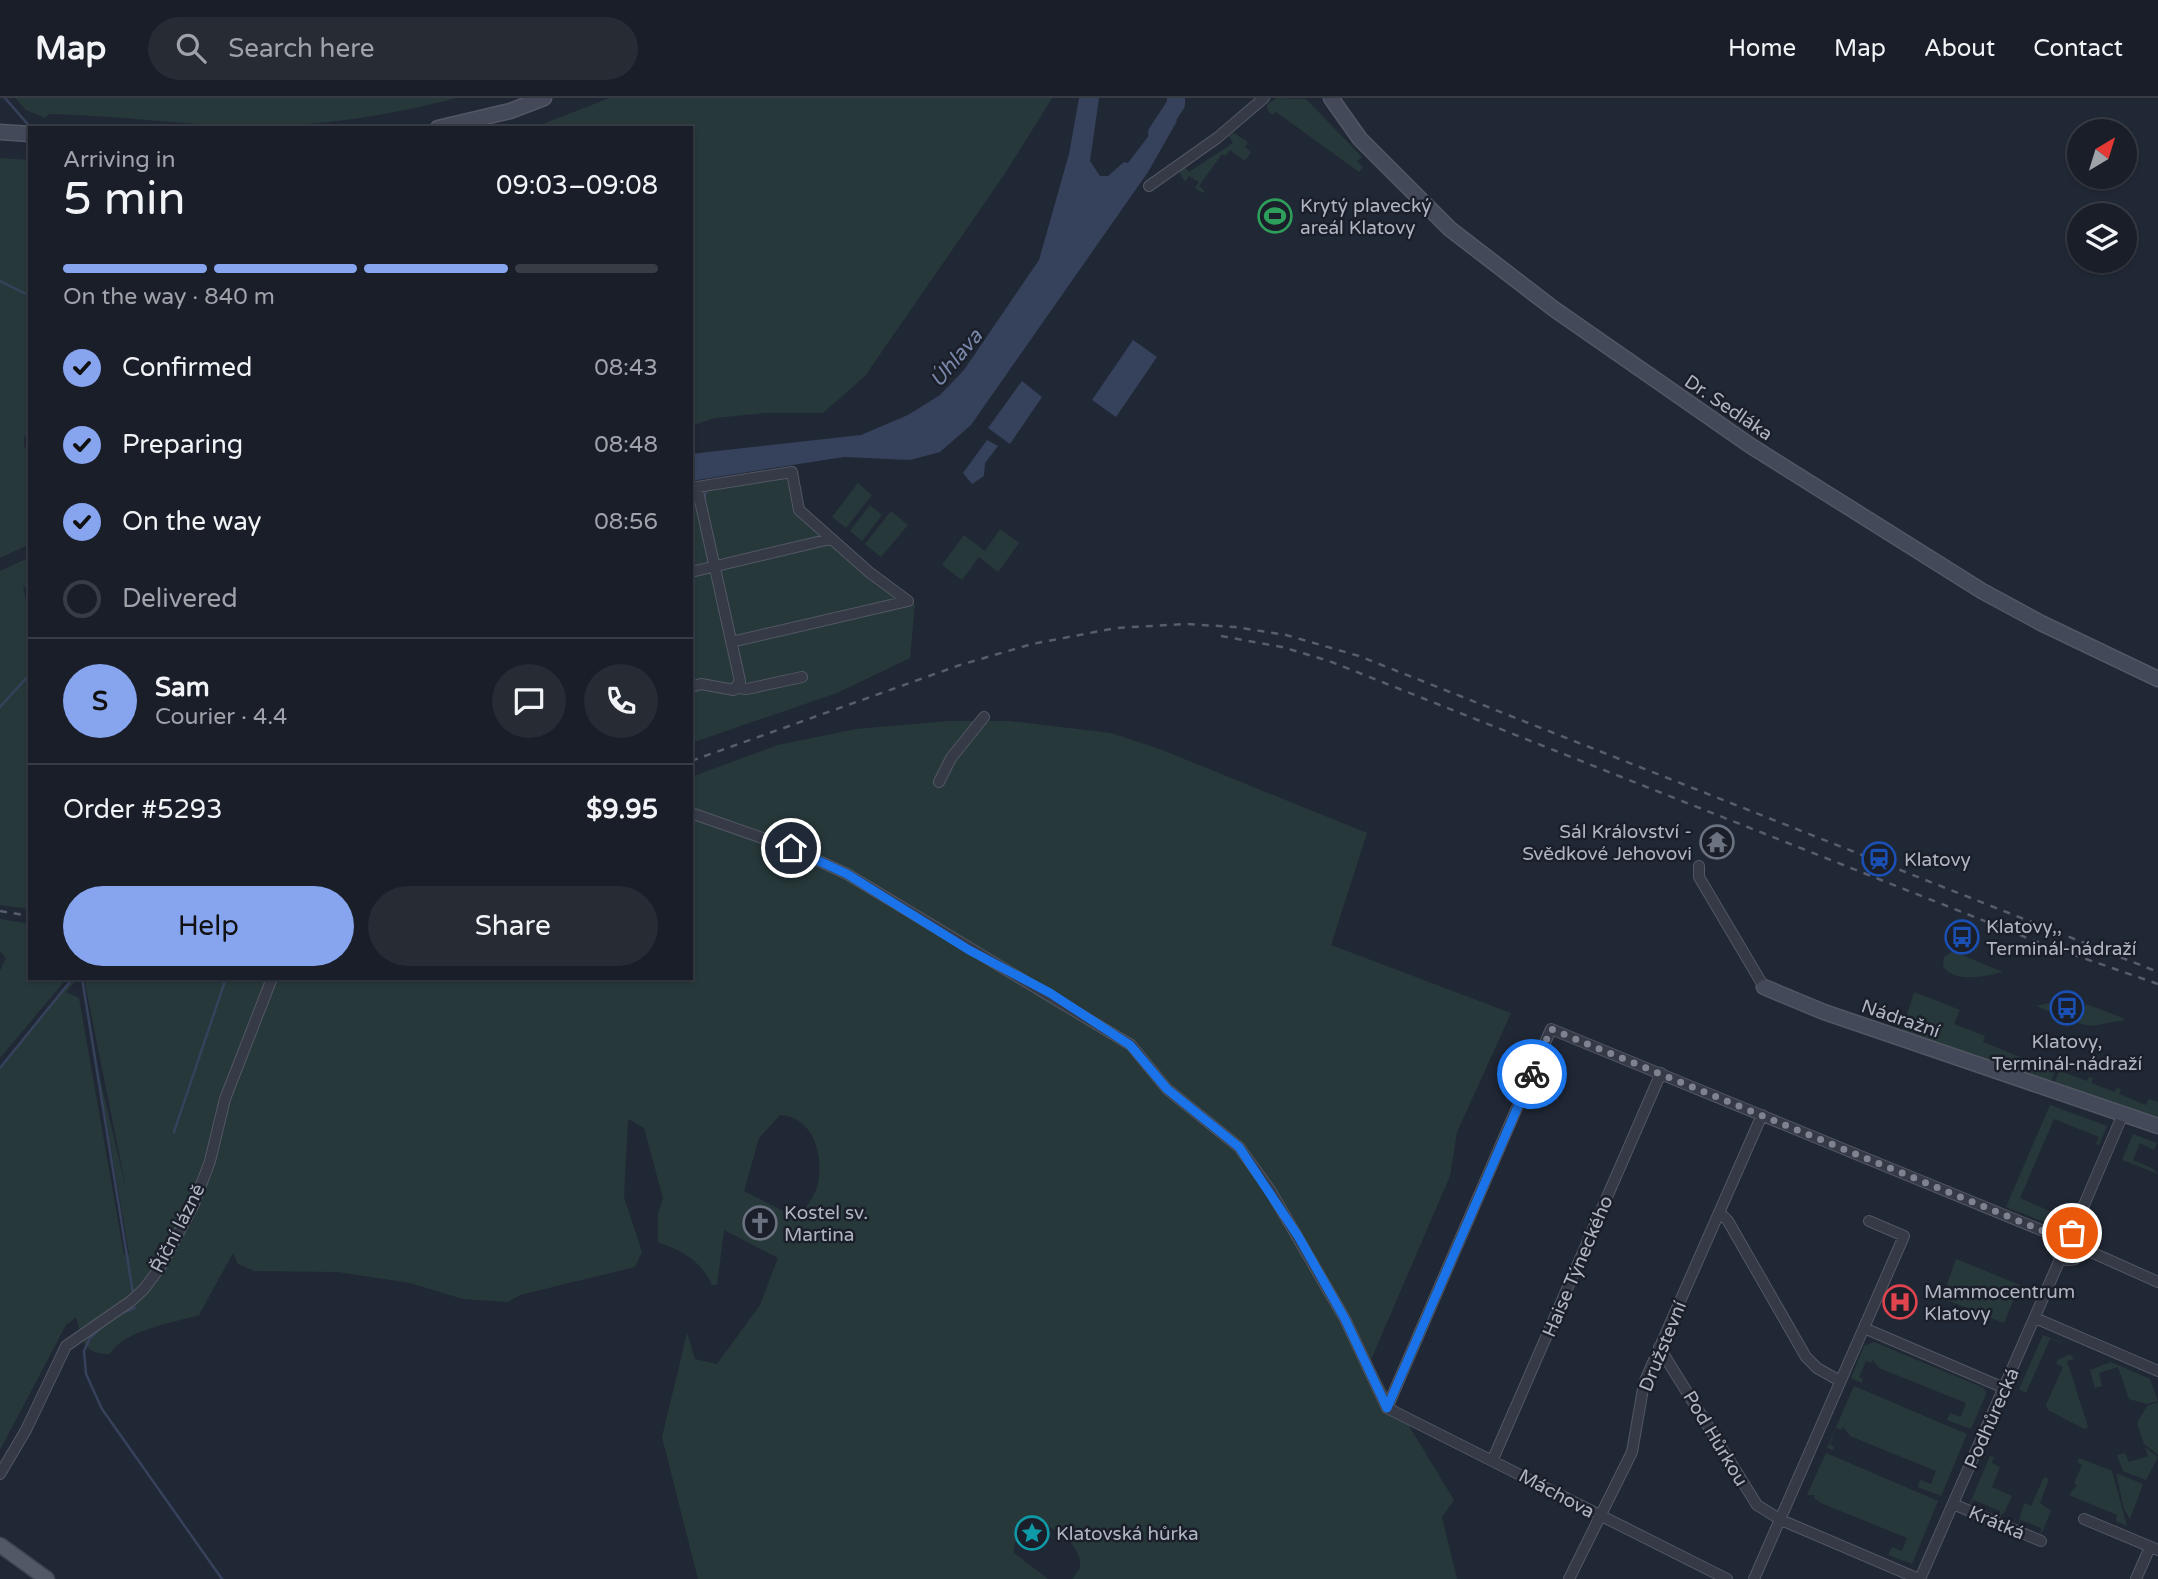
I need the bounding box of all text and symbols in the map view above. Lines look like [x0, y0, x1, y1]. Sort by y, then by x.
search box [148, 17, 638, 80]
text: Map [35, 29, 106, 68]
icon: search [172, 29, 210, 67]
text: Search here [228, 33, 374, 64]
text: Home [1728, 34, 1796, 63]
text: Map [1834, 34, 1886, 63]
text: About [1924, 34, 1995, 63]
text: Contact [2033, 34, 2123, 63]
north arrow [2067, 119, 2137, 189]
map controls [2067, 119, 2137, 273]
text: Arriving in [63, 146, 176, 174]
text: 09:03–09:08 [496, 170, 658, 201]
text: 5 min [63, 172, 186, 227]
place label: Krytý plavecký areál Klatovy [1300, 195, 1432, 239]
sports icon: Krytý plavecký areál Klatovy [1256, 197, 1294, 235]
button: layers [2067, 203, 2137, 273]
text: On the way · 840 m [63, 283, 275, 311]
water label: Úhlava [925, 323, 989, 392]
icon: check [63, 349, 101, 387]
text: Confirmed [122, 352, 252, 383]
text: 08:43 [594, 354, 658, 382]
street label: Dr. Sedláka [1680, 370, 1777, 445]
icon: check [63, 426, 101, 464]
text: Preparing [122, 429, 243, 460]
text: 08:48 [594, 431, 658, 459]
icon: check [63, 503, 101, 541]
text: On the way [122, 506, 262, 537]
text: 08:56 [594, 508, 658, 536]
text: Delivered [122, 583, 238, 614]
button: chat [492, 664, 566, 738]
button: phone [584, 664, 658, 738]
text: Sam [155, 672, 210, 703]
text: S [92, 686, 108, 717]
text: Courier · 4.4 [155, 703, 287, 731]
text: Order #5293 [63, 794, 223, 825]
text: $9.95 [586, 794, 658, 825]
pin [761, 818, 821, 878]
place label: Sál Království - Svědkové Jehovovi [1522, 821, 1692, 865]
temple icon: Sál Království - Svědkové Jehovovi [1698, 823, 1736, 861]
icon: home [772, 829, 810, 867]
station icon: Klatovy [1860, 840, 1898, 878]
place label: Klatovy [1904, 849, 1971, 871]
button: Help [63, 886, 354, 966]
button: Share [368, 886, 658, 966]
place label: Klatovy,, Terminál-nádraží [1986, 916, 2137, 960]
bus stop icon: Klatovy,, Terminál-nádraží [1943, 918, 1981, 956]
bus stop icon: Klatovy, Terminál-nádraží [2048, 989, 2086, 1027]
street label: Nádražní [1858, 995, 1943, 1043]
place label: Klatovy, Terminál-nádraží [1992, 1031, 2143, 1075]
courier [1497, 1039, 1567, 1109]
icon: bike [1513, 1055, 1551, 1093]
street label: Říční lázně [146, 1180, 210, 1277]
street label: Haise Týneckého [1538, 1192, 1618, 1340]
place label: Kostel sv. Martina [784, 1202, 868, 1246]
pin [2042, 1203, 2102, 1263]
church icon: Kostel sv. Martina [741, 1204, 779, 1242]
icon: bag [2053, 1214, 2091, 1252]
place label: Mammocentrum Klatovy [1924, 1281, 2075, 1325]
hospital icon: Mammocentrum Klatovy [1881, 1283, 1919, 1321]
street label: Družstevní [1635, 1298, 1691, 1395]
street label: Podhůrecká [1960, 1365, 2024, 1472]
street label: Pod Hůrkou [1678, 1387, 1752, 1490]
street label: Máchova [1515, 1465, 1598, 1523]
street label: Krátká [1965, 1501, 2028, 1544]
place icon: Klatovská hůrka [1013, 1514, 1051, 1552]
place label: Klatovská hůrka [1056, 1523, 1199, 1545]

